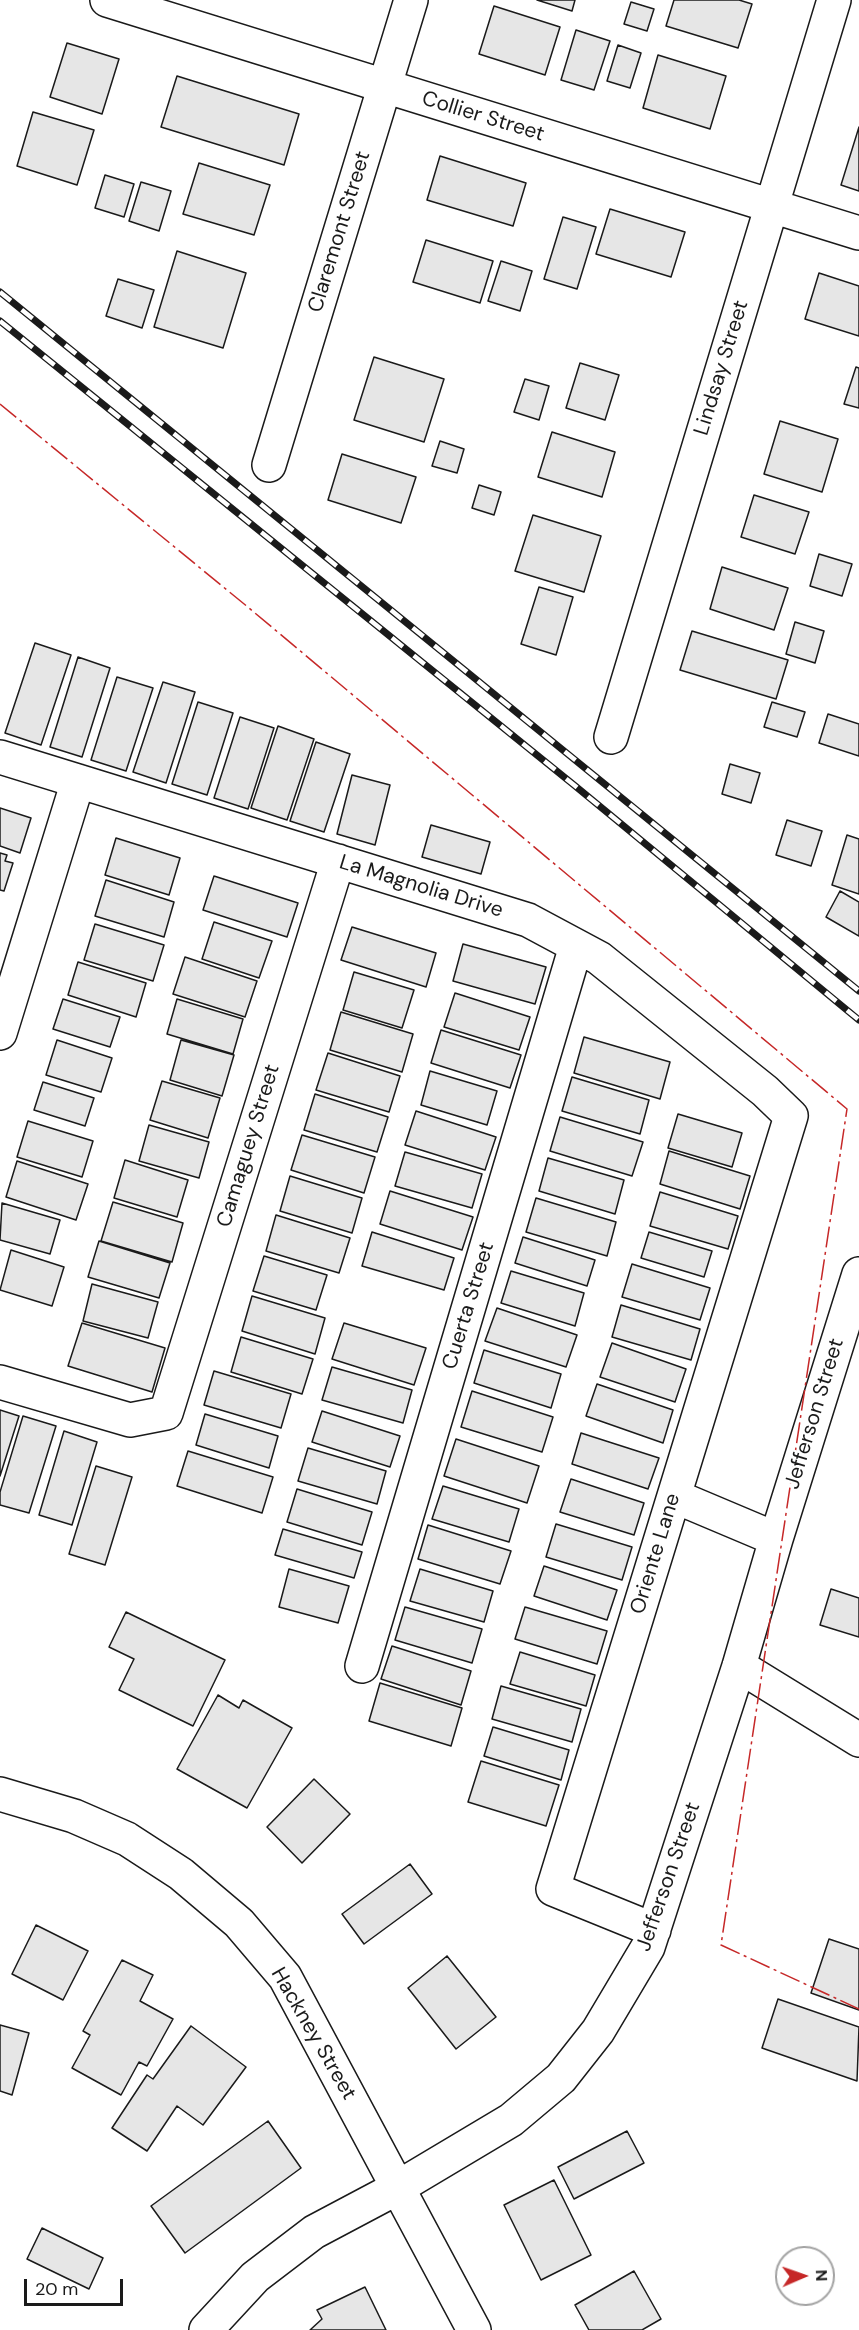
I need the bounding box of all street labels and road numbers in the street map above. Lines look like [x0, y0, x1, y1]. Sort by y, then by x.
street label: Collier Street [419, 86, 547, 148]
street label: Claremont Street [304, 148, 376, 316]
street label: Lindsay Street [690, 297, 754, 439]
street label: La Magnolia Drive [336, 850, 506, 924]
street label: Camaguey Street [212, 1062, 286, 1230]
street label: Cuerta Street [438, 1239, 500, 1373]
street label: Jefferson Street [780, 1336, 850, 1492]
street label: Oriente Lane [626, 1491, 686, 1617]
street label: Jefferson Street [632, 1799, 706, 1955]
street label: Hackney Street [265, 1963, 361, 2105]

